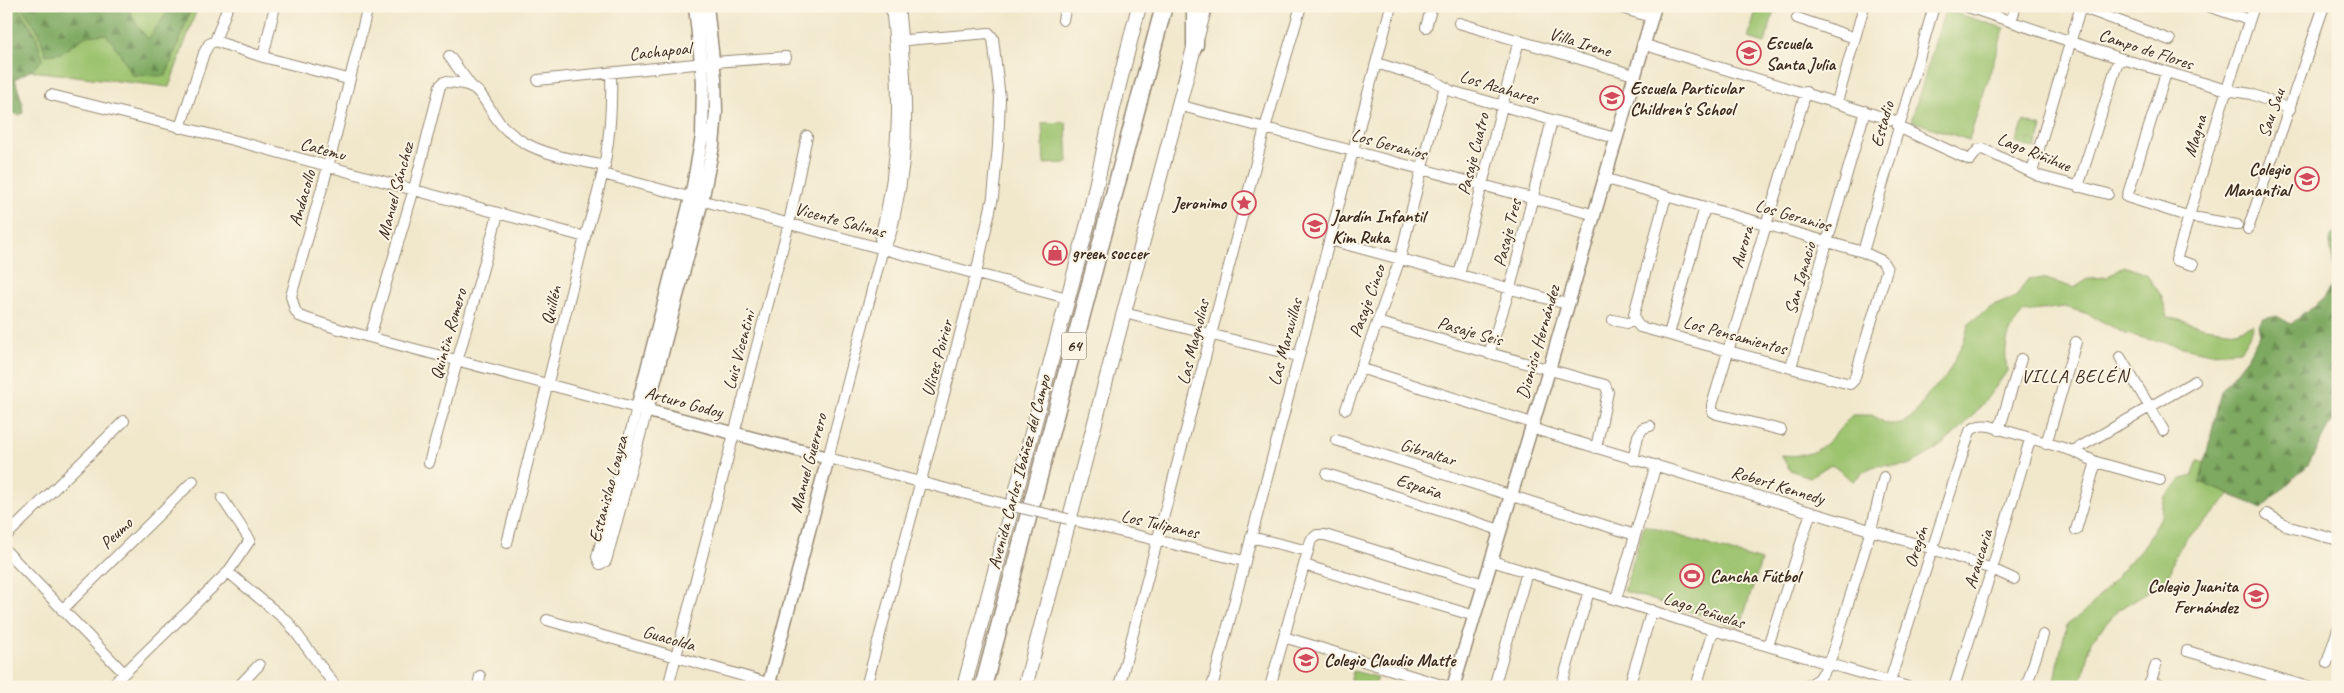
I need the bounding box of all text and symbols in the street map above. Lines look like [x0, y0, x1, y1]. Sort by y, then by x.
street label: Villa Irene [1547, 22, 1615, 62]
street label: Campo de Flores [2096, 23, 2198, 75]
place label: Escuela Santa Julia [1766, 32, 1837, 75]
street label: Cachapoal [628, 37, 695, 65]
school or university icon: Escuela Santa Julia [1736, 40, 1762, 66]
street label: Los Azahares [1457, 65, 1542, 110]
place label: Escuela Particular Children's School [1630, 77, 1746, 120]
street label: Sau Sau [2252, 84, 2290, 140]
school or university icon: Escuela Particular Children's School [1599, 85, 1625, 111]
street label: Estadio [1865, 97, 1899, 149]
street label: Pasaje Cuatro [1452, 109, 1494, 197]
street label: Magna [2178, 111, 2212, 160]
street label: Los Geranios [1349, 123, 1431, 165]
street label: Lago Riñihue [1994, 127, 2075, 177]
street label: Catemu [298, 132, 349, 166]
street label: Manuel Sánchez [371, 138, 419, 242]
place label: Colegio Manantial [2224, 158, 2294, 201]
street label: Andacollo [284, 166, 321, 229]
school or university icon: Colegio Manantial [2294, 166, 2320, 192]
place icon: Jeronimo [1231, 190, 1257, 216]
place label: Jeronimo [1171, 192, 1227, 214]
street label: Los Geranios [1753, 194, 1835, 237]
street label: Pasaje Tres [1488, 195, 1526, 269]
street label: Vicente Salinas [792, 197, 890, 243]
place label: Jardín Infantil Kim Ruka [1330, 205, 1429, 248]
school or university icon: Jardín Infantil Kim Ruka [1302, 213, 1328, 239]
street label: Aurora [1726, 222, 1759, 270]
street label: San Ignacio [1779, 238, 1821, 317]
shop icon: green soccer [1042, 240, 1068, 266]
place label: green soccer [1072, 242, 1151, 264]
street label: Pasaje Cinco [1344, 260, 1391, 340]
street label: Dionisio Hernández [1511, 281, 1565, 401]
street label: Quillén [536, 283, 567, 327]
street label: Quintin Romero [425, 284, 472, 382]
street label: Las Maravillas [1263, 294, 1308, 388]
street label: Las Magnolias [1172, 295, 1215, 387]
street label: Luis Vicentini [718, 306, 761, 392]
street label: Pasaje Seis [1435, 311, 1507, 351]
street label: Los Pensamientos [1681, 311, 1791, 360]
street label: Ulises Poirier [916, 316, 958, 398]
road number: 64 [1062, 332, 1086, 360]
district label: VILLA BELÉN [2021, 364, 2131, 388]
street label: Avenida Carlos Ibáñez del Campo [982, 371, 1056, 572]
street label: Arturo Godoy [643, 381, 727, 423]
street label: Manuel Guerrero [784, 409, 832, 515]
street label: Estanislao Loayza [583, 432, 633, 545]
street label: Gibraltar [1398, 433, 1460, 471]
street label: Robert Kennedy [1729, 460, 1829, 510]
street label: España [1394, 468, 1445, 504]
street label: Los Tulipanes [1119, 504, 1203, 544]
street label: Peumo [95, 511, 138, 554]
street label: Oregón [1899, 523, 1933, 570]
street label: Araucaria [1959, 525, 1998, 591]
sports icon: Cancha Fútbol [1679, 563, 1705, 589]
place label: Cancha Fútbol [1710, 565, 1804, 587]
place label: Colegio Juanita Fernández [2148, 575, 2240, 618]
school or university icon: Colegio Juanita Fernández [2243, 583, 2269, 609]
street label: Lago Peñuelas [1661, 587, 1749, 634]
street label: Guacolda [640, 620, 699, 656]
school or university icon: Colegio Claudio Matte [1293, 647, 1319, 673]
place label: Colegio Claudio Matte [1324, 649, 1457, 671]

